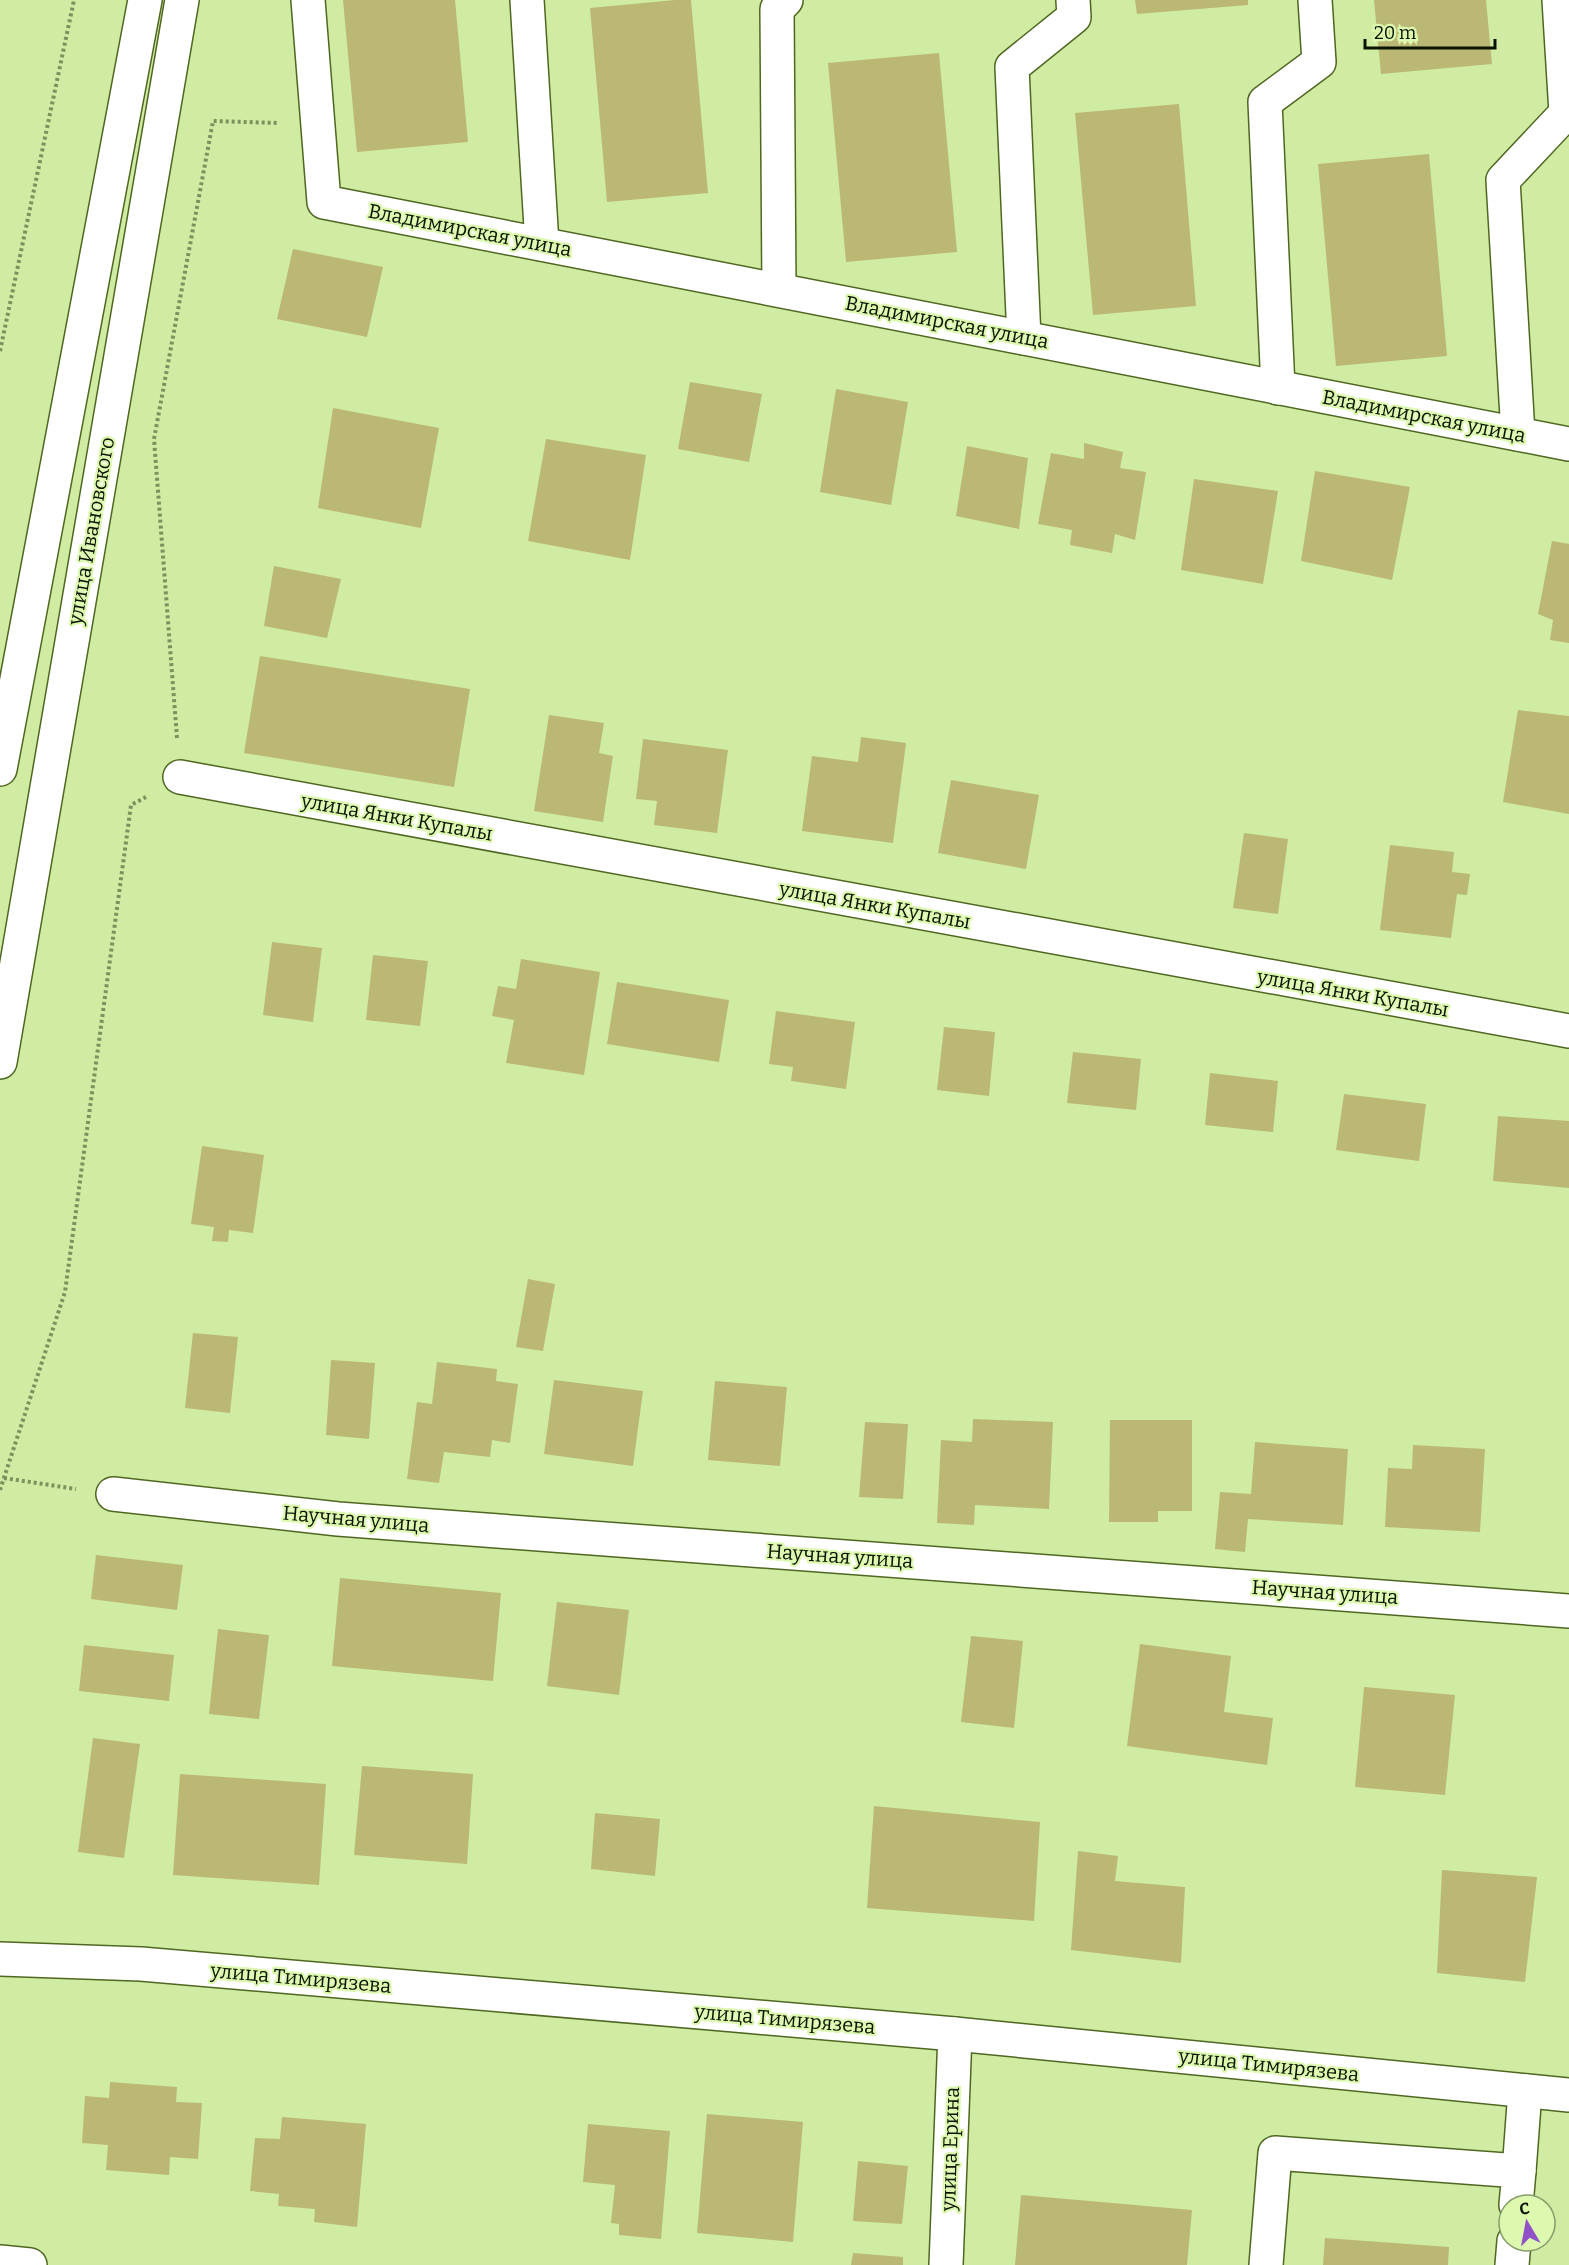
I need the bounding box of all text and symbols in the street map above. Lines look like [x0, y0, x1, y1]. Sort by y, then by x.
scale bar [1365, 12, 1496, 50]
text: 20 m [1374, 22, 1416, 44]
street label: Владимирская улица [366, 198, 574, 262]
street label: Владимирская улица [843, 290, 1051, 354]
street label: Владимирская улица [1320, 384, 1528, 448]
street label: улица Ивановского [62, 435, 119, 628]
street label: улица Янки Купалы [298, 788, 495, 846]
street label: улица Янки Купалы [776, 876, 973, 934]
street label: улица Янки Купалы [1254, 964, 1451, 1022]
street label: Научная улица [282, 1501, 430, 1537]
street label: Научная улица [766, 1539, 914, 1573]
street label: Научная улица [1251, 1575, 1399, 1609]
street label: улица Тимирязева [209, 1958, 392, 1998]
street label: улица Тимирязева [693, 1999, 876, 2039]
street label: улица Тимирязева [1177, 2043, 1361, 2086]
street label: улица Ерина [936, 2086, 964, 2213]
north arrow [1497, 2193, 1557, 2253]
text: С [1518, 2198, 1531, 2219]

